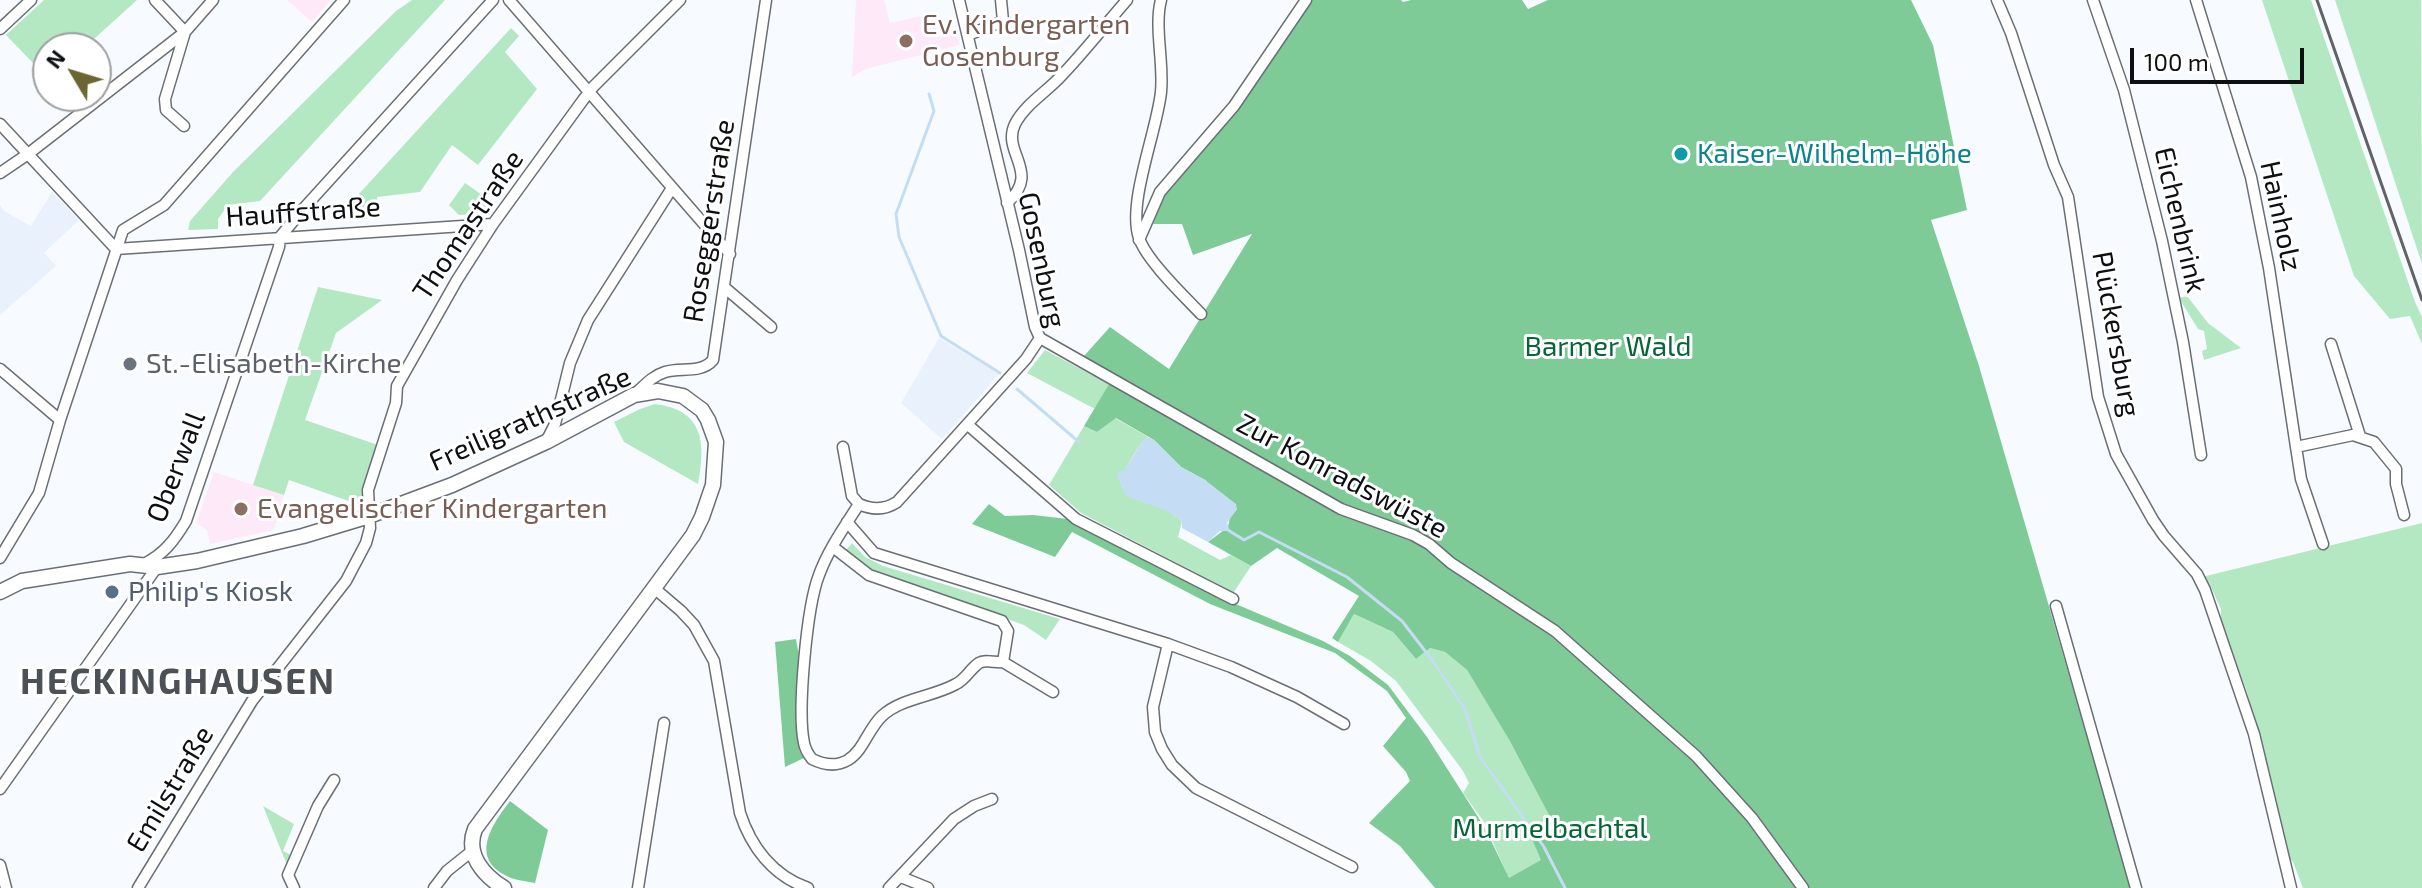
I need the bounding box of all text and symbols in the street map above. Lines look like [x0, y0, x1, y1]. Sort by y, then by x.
place label: Ev. Kindergarten Gosenburg [922, 8, 1130, 74]
north arrow [32, 32, 112, 112]
marker: Ev. Kindergarten Gosenburg [897, 32, 915, 50]
scale bar [2134, 32, 2308, 82]
text: N [40, 44, 70, 73]
text: 100 m [2144, 47, 2209, 76]
street label: Roseggerstraße [676, 117, 742, 325]
place label: Kaiser-Wilhelm-Höhe [1697, 137, 1972, 171]
street label: Thomastraße [405, 144, 531, 306]
street label: Eichenbrink [2147, 144, 2213, 296]
marker: Kaiser-Wilhelm-Höhe [1672, 145, 1690, 163]
street label: Hainholz [2253, 158, 2309, 274]
street label: Gosenburg [1011, 189, 1073, 331]
street label: Hauffstraße [224, 190, 382, 234]
street label: Plückersburg [2085, 249, 2147, 419]
park label: Barmer Wald [1525, 330, 1691, 364]
place label: St.-Elisabeth-Kirche [146, 347, 402, 381]
marker: St.-Elisabeth-Kirche [121, 355, 139, 373]
street label: Freiligrathstraße [424, 359, 636, 479]
street label: Zur Konradswüste [1231, 406, 1453, 546]
street label: Oberwall [140, 407, 212, 527]
place label: Evangelischer Kindergarten [257, 492, 608, 526]
marker: Evangelischer Kindergarten [232, 500, 250, 518]
place label: Philip's Kiosk [128, 575, 293, 609]
marker: Philip's Kiosk [103, 583, 121, 601]
district label: HECKINGHAUSEN [20, 660, 336, 704]
street label: Emilstraße [119, 720, 221, 858]
park label: Murmelbachtal [1452, 812, 1648, 846]

